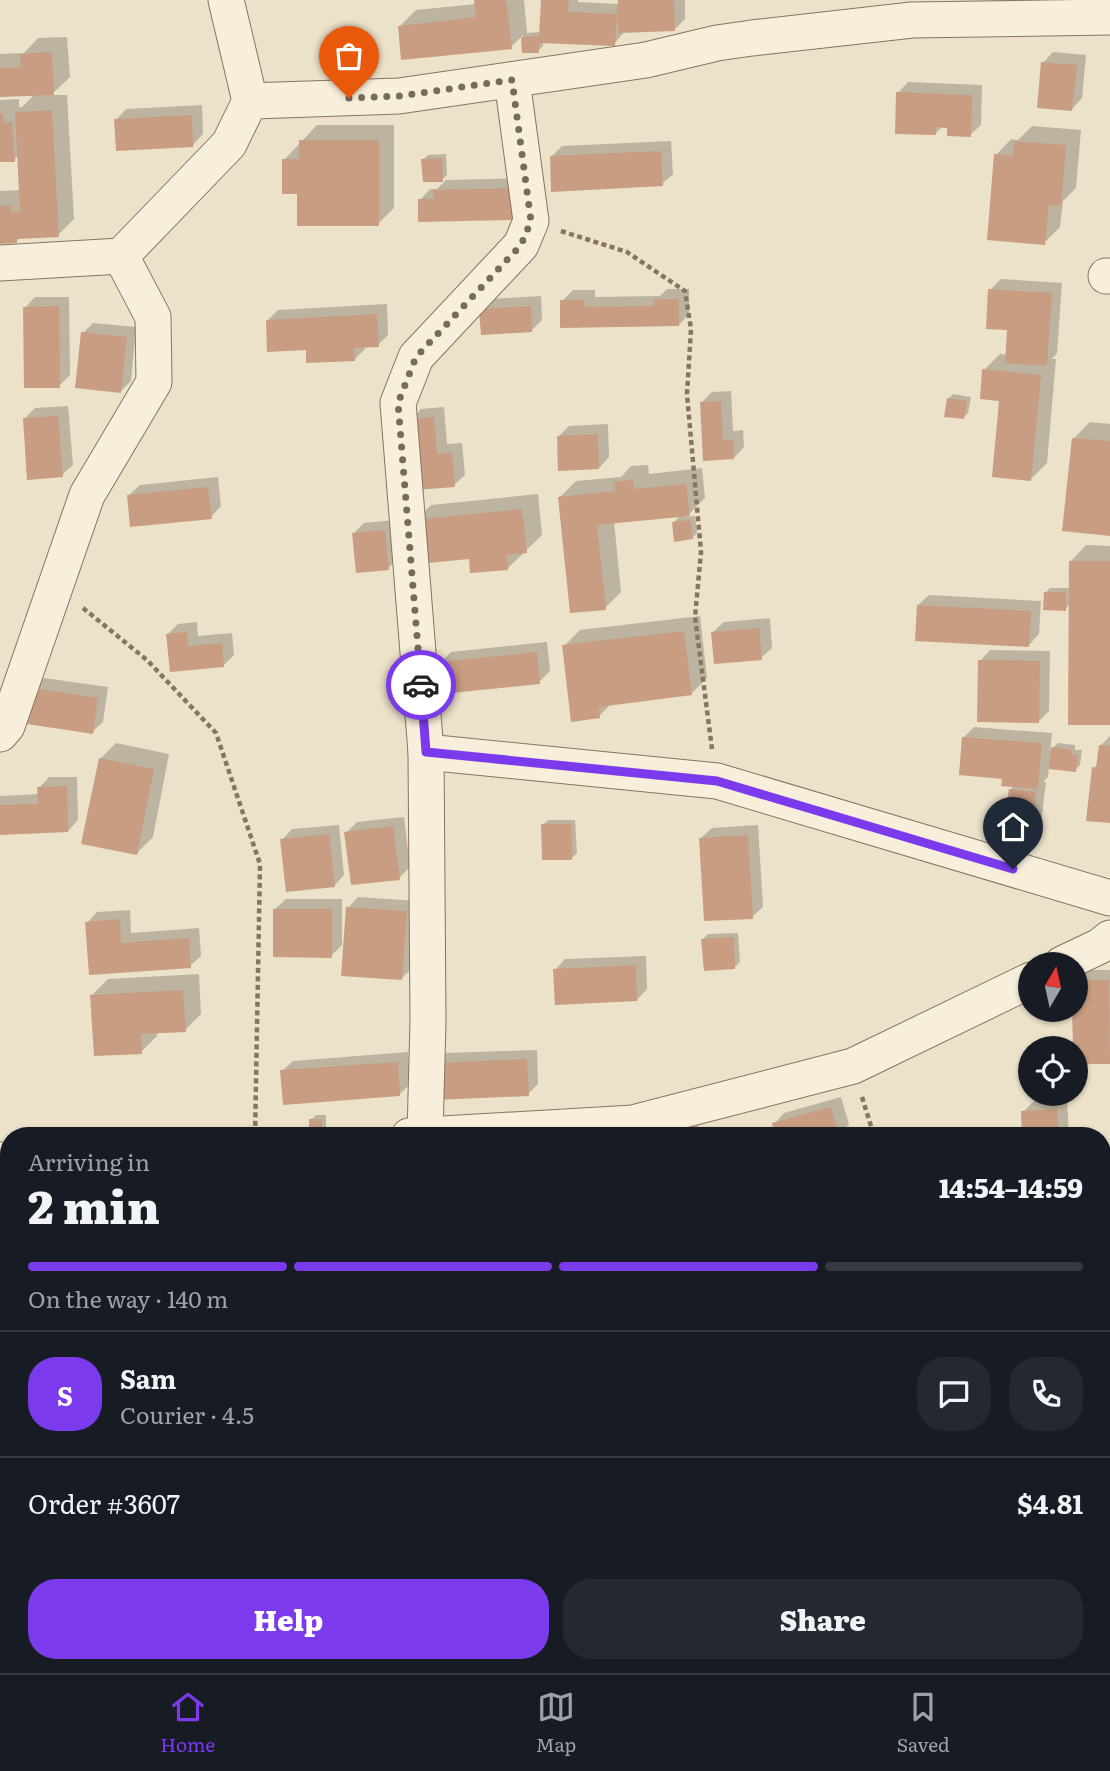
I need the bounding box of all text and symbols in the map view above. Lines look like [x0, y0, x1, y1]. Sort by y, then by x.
pin [319, 26, 379, 98]
icon: bag [330, 37, 368, 75]
courier [386, 650, 456, 720]
icon: car [402, 666, 440, 704]
pin [983, 797, 1043, 869]
icon: home [994, 808, 1032, 846]
north arrow [1018, 952, 1088, 1022]
map controls [1018, 952, 1088, 1106]
button: locate [1018, 1036, 1088, 1106]
text: Arriving in [28, 1144, 150, 1178]
text: 14:54–14:59 [939, 1167, 1083, 1206]
text: 2 min [28, 1170, 160, 1238]
text: On the way · 140 m [28, 1281, 228, 1315]
button: chat [917, 1357, 991, 1431]
button: phone [1009, 1357, 1083, 1431]
text: Sam [120, 1358, 176, 1397]
text: S [57, 1375, 73, 1414]
text: Courier · 4.5 [120, 1397, 254, 1431]
text: Order #3607 [28, 1483, 180, 1522]
text: $4.81 [1017, 1483, 1083, 1522]
button: Help [28, 1579, 549, 1659]
button: Share [563, 1579, 1083, 1659]
tab: Home [160, 1688, 215, 1758]
tab: Map [536, 1688, 576, 1758]
tab: Saved [897, 1688, 950, 1758]

